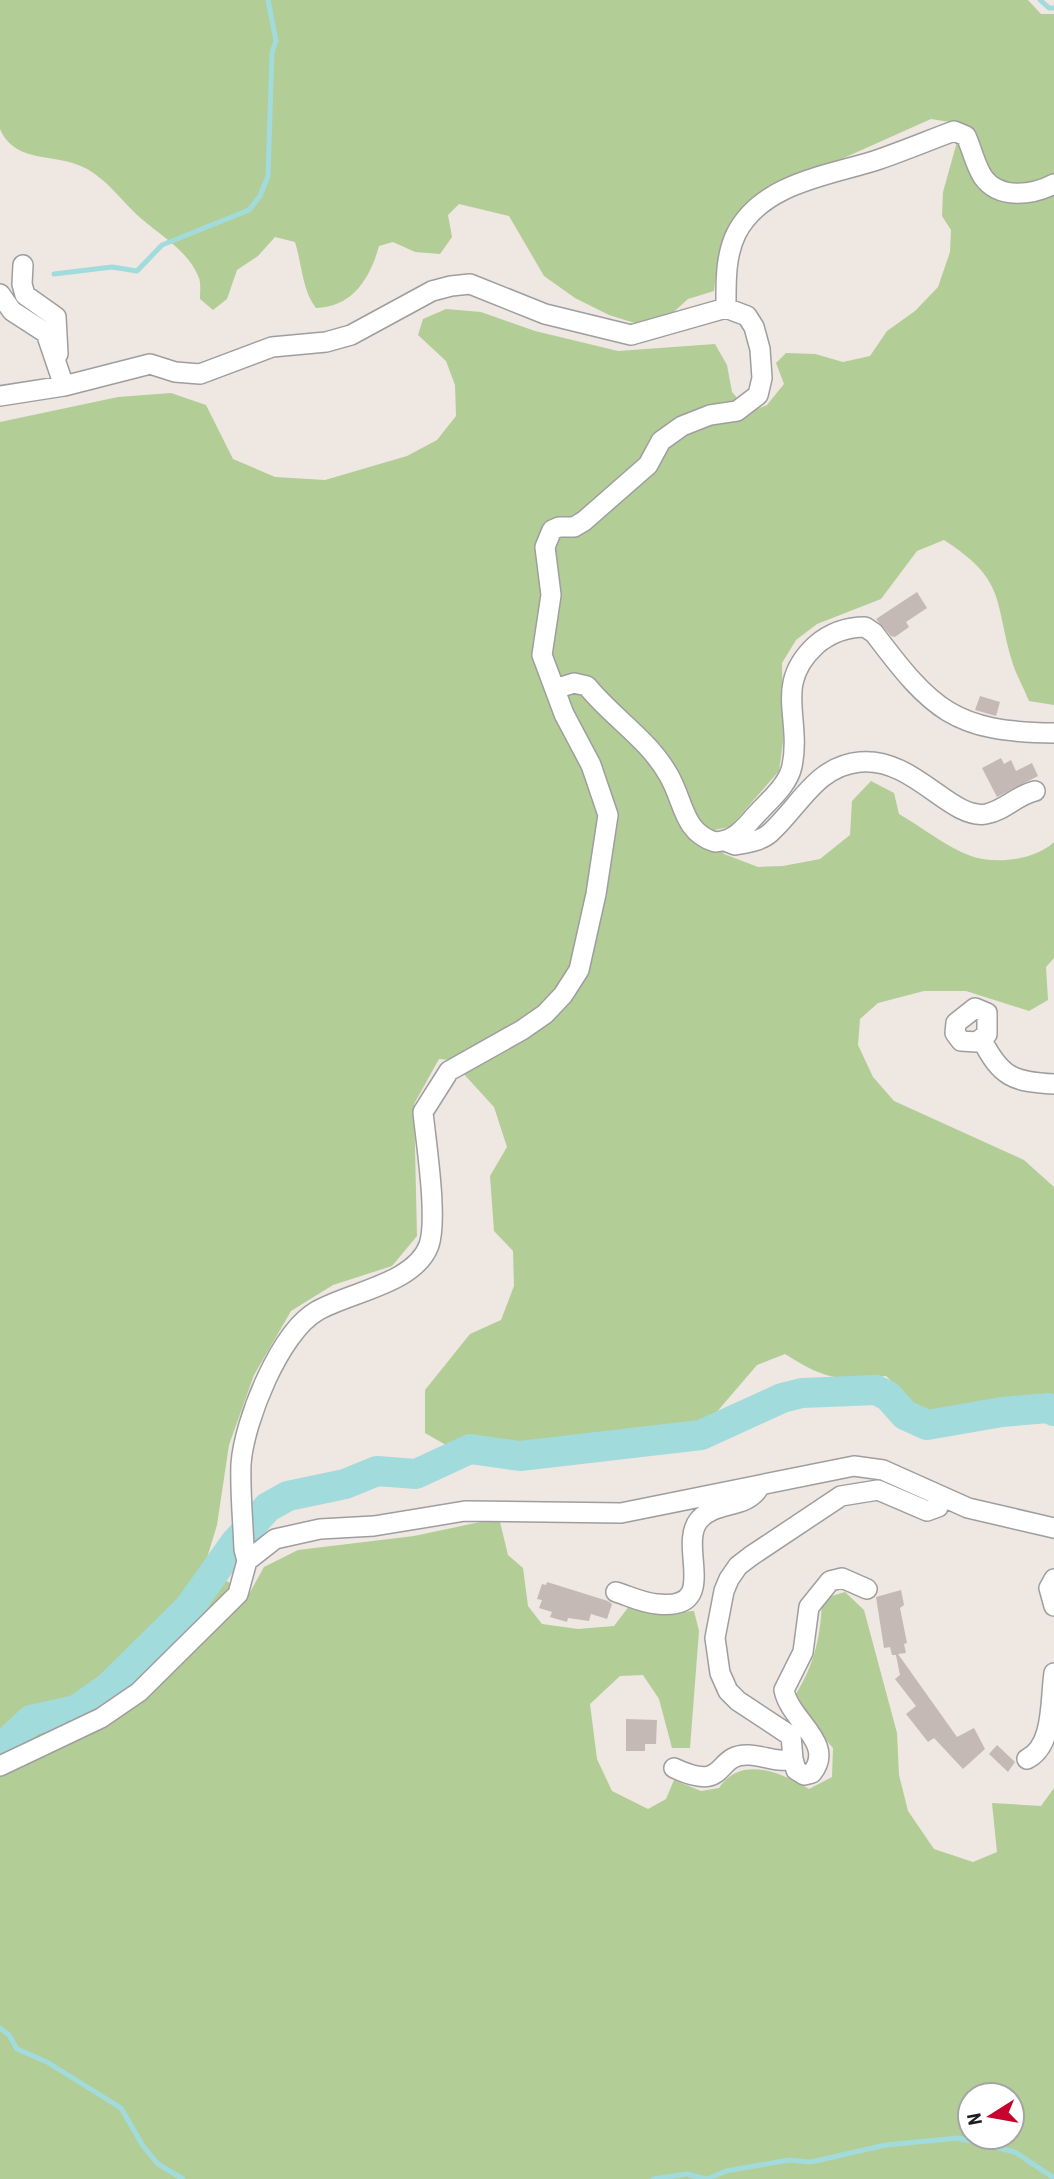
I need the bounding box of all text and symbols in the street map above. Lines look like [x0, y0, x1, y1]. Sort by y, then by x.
north arrow [956, 2081, 1026, 2151]
text: N [962, 2111, 987, 2127]

